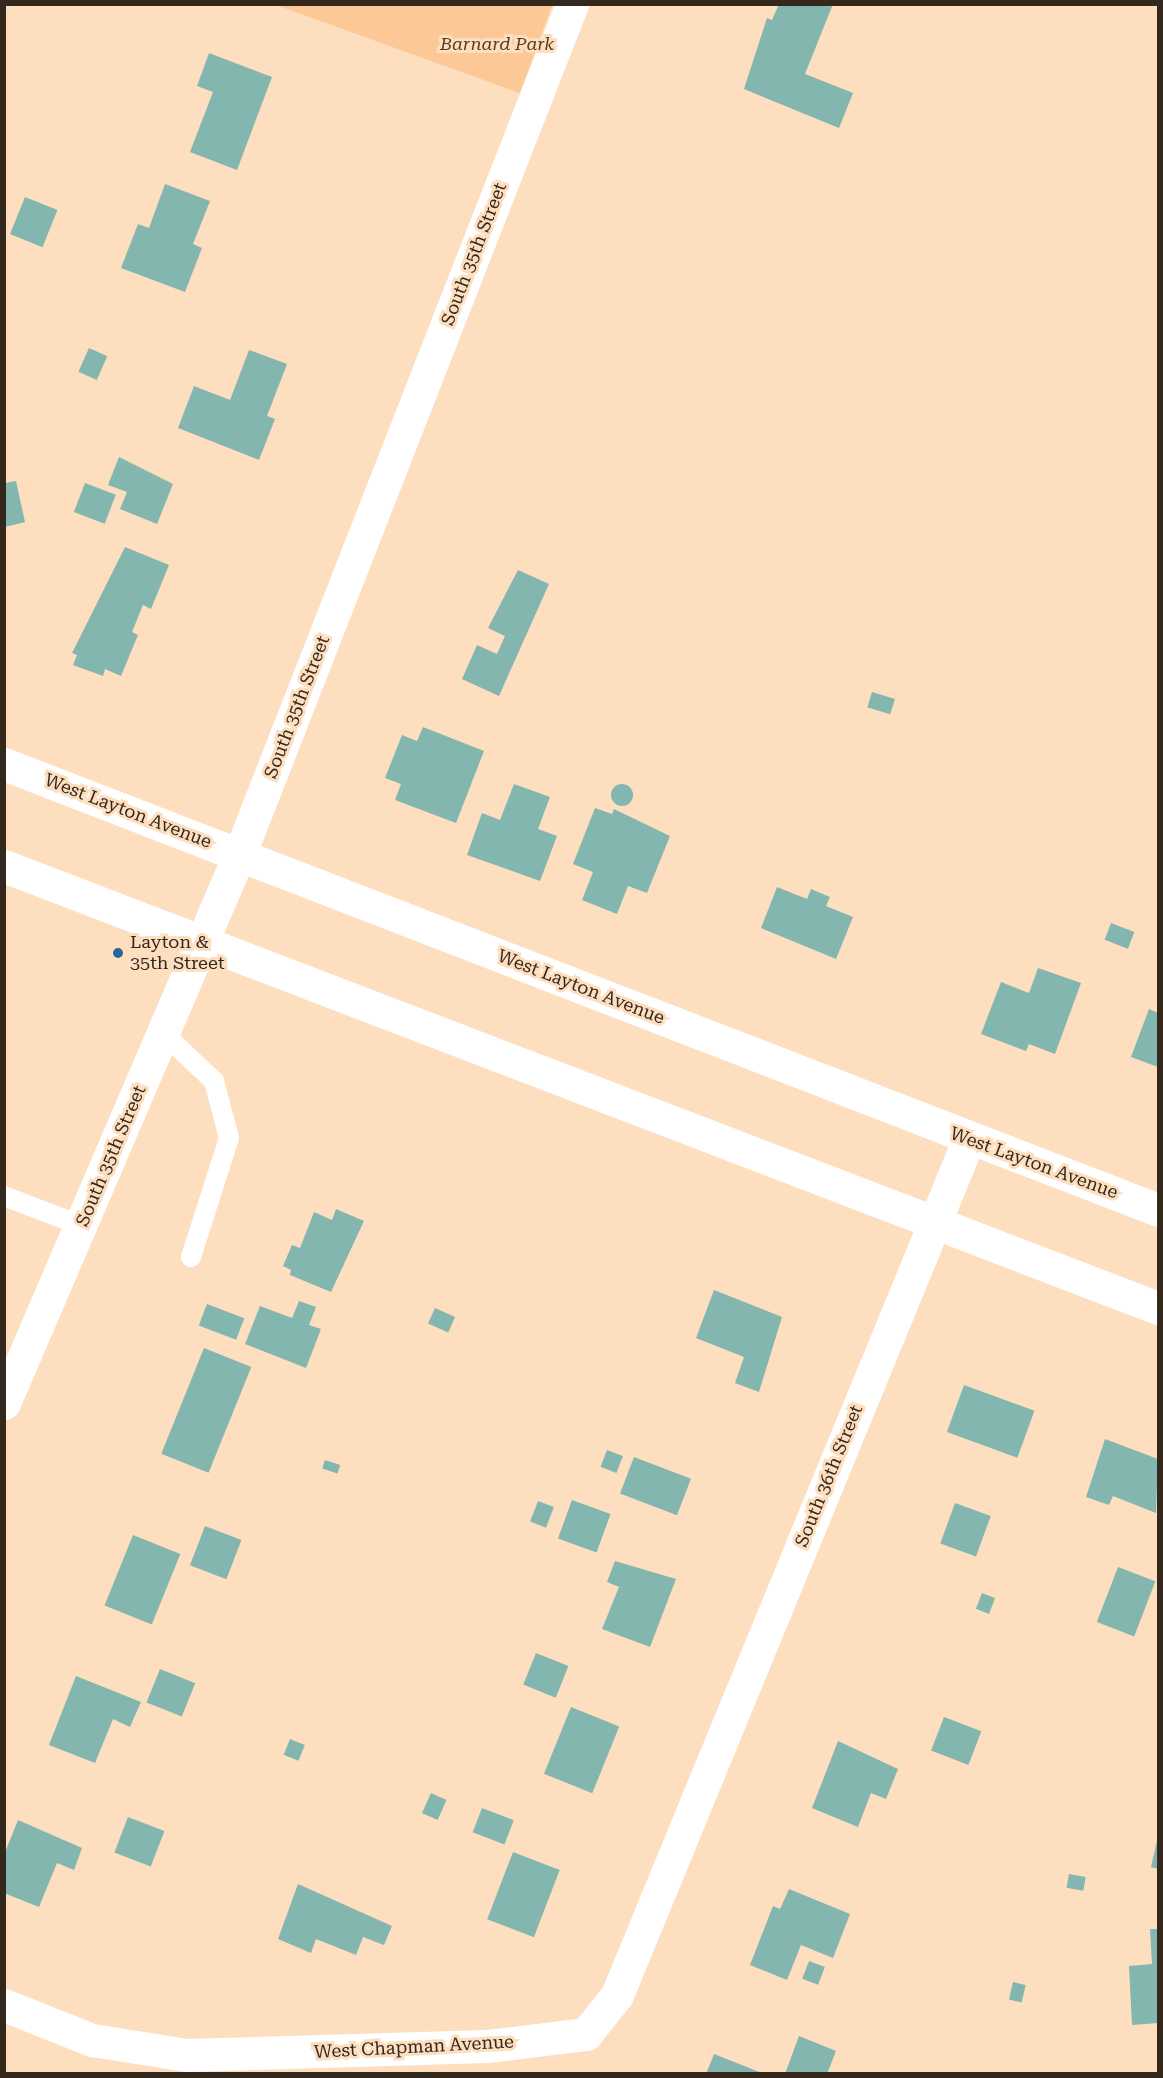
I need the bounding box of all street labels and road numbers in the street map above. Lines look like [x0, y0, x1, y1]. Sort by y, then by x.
street label: South 35th Street [437, 179, 511, 329]
street label: South 35th Street [260, 632, 334, 782]
street label: West Layton Avenue [41, 769, 215, 853]
street label: West Layton Avenue [494, 945, 668, 1029]
street label: South 35th Street [71, 1082, 151, 1230]
street label: West Layton Avenue [947, 1123, 1121, 1203]
street label: South 36th Street [791, 1402, 867, 1550]
street label: West Chapman Avenue [314, 2031, 514, 2063]

